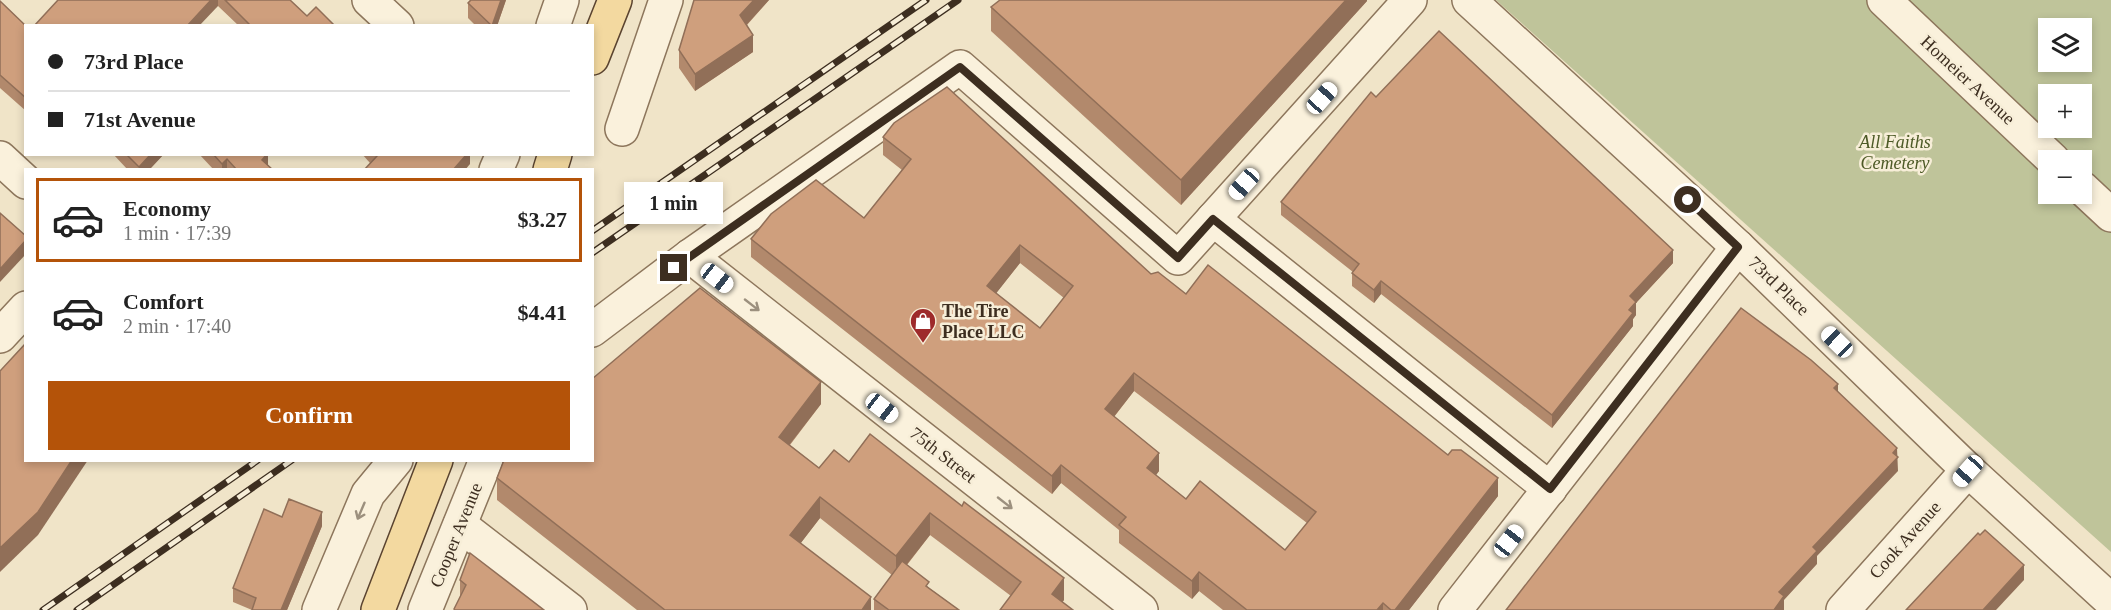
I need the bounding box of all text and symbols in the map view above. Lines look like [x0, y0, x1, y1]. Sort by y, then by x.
map controls [2038, 18, 2092, 204]
button: layers [2038, 18, 2092, 72]
street label: Homeier Avenue [1917, 31, 2019, 129]
text: 73rd Place [84, 49, 184, 74]
car [1303, 79, 1341, 117]
button: + [2038, 84, 2092, 138]
text: 71st Avenue [84, 107, 195, 132]
park label: All Faiths Cemetery [1858, 132, 1931, 173]
button: − [2038, 150, 2092, 204]
car [1225, 165, 1263, 203]
callout: 1 min [624, 181, 724, 223]
route start [1674, 186, 1701, 213]
text: 1 min [649, 192, 698, 214]
icon: car [51, 193, 105, 247]
text: Economy [123, 196, 211, 221]
text: $3.27 [518, 207, 567, 232]
text: 1 min · 17:39 [123, 222, 231, 244]
street label: 73rd Place [1745, 252, 1813, 320]
route end [660, 254, 687, 281]
car [697, 260, 737, 296]
icon: car [51, 286, 105, 340]
text: Comfort [123, 289, 204, 314]
one-way arrow [744, 299, 760, 312]
text: $4.41 [518, 300, 567, 325]
place label: The Tire Place LLC [942, 301, 1025, 342]
shop icon: The Tire Place LLC [908, 306, 938, 344]
text: 2 min · 17:40 [123, 315, 231, 337]
car [1818, 323, 1856, 361]
button: Confirm [48, 381, 570, 450]
car [862, 390, 902, 426]
street label: 75th Street [906, 423, 980, 487]
car [1949, 452, 1987, 490]
street label: Cooper Avenue [426, 480, 486, 590]
one-way arrow [996, 497, 1012, 510]
street label: Cook Avenue [1865, 497, 1945, 583]
one-way arrow [355, 501, 366, 520]
car [1491, 521, 1527, 561]

